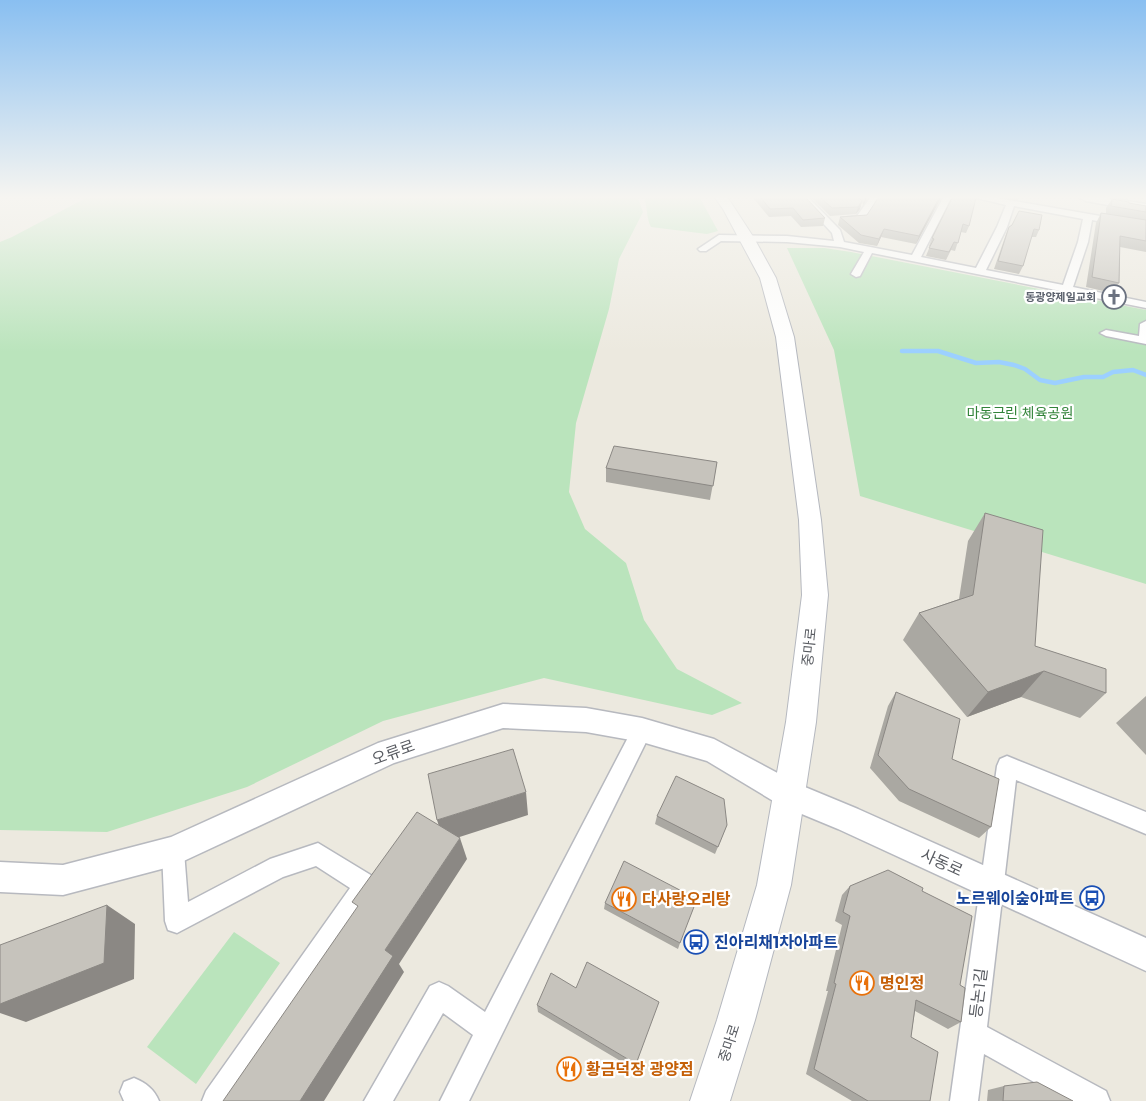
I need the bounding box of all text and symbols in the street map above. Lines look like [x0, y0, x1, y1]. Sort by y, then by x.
church icon: 동광양제일교회 [1101, 284, 1127, 310]
place label: 동광양제일교회 [1025, 290, 1096, 304]
park label: 마동근린 체육공원 [967, 404, 1073, 422]
street label: 중마로 [798, 627, 820, 667]
street label: 오류로 [369, 736, 417, 769]
street label: 사동로 [918, 845, 966, 880]
bus stop icon: 노르웨이숲아파트 [1079, 885, 1105, 911]
restaurant icon: 다사랑오리탕 [611, 886, 637, 912]
place label: 노르웨이숲아파트 [956, 889, 1074, 908]
place label: 다사랑오리탕 [642, 890, 731, 909]
bus stop icon: 진아리채1차아파트 [683, 929, 709, 955]
place label: 진아리채1차아파트 [714, 933, 838, 952]
street label: 등논1길 [966, 967, 991, 1019]
restaurant icon: 명인정 [849, 970, 875, 996]
place label: 명인정 [880, 974, 924, 993]
street label: 중마로 [714, 1022, 744, 1064]
restaurant icon: 황금덕장 광양점 [556, 1056, 582, 1082]
place label: 황금덕장 광양점 [586, 1060, 694, 1079]

